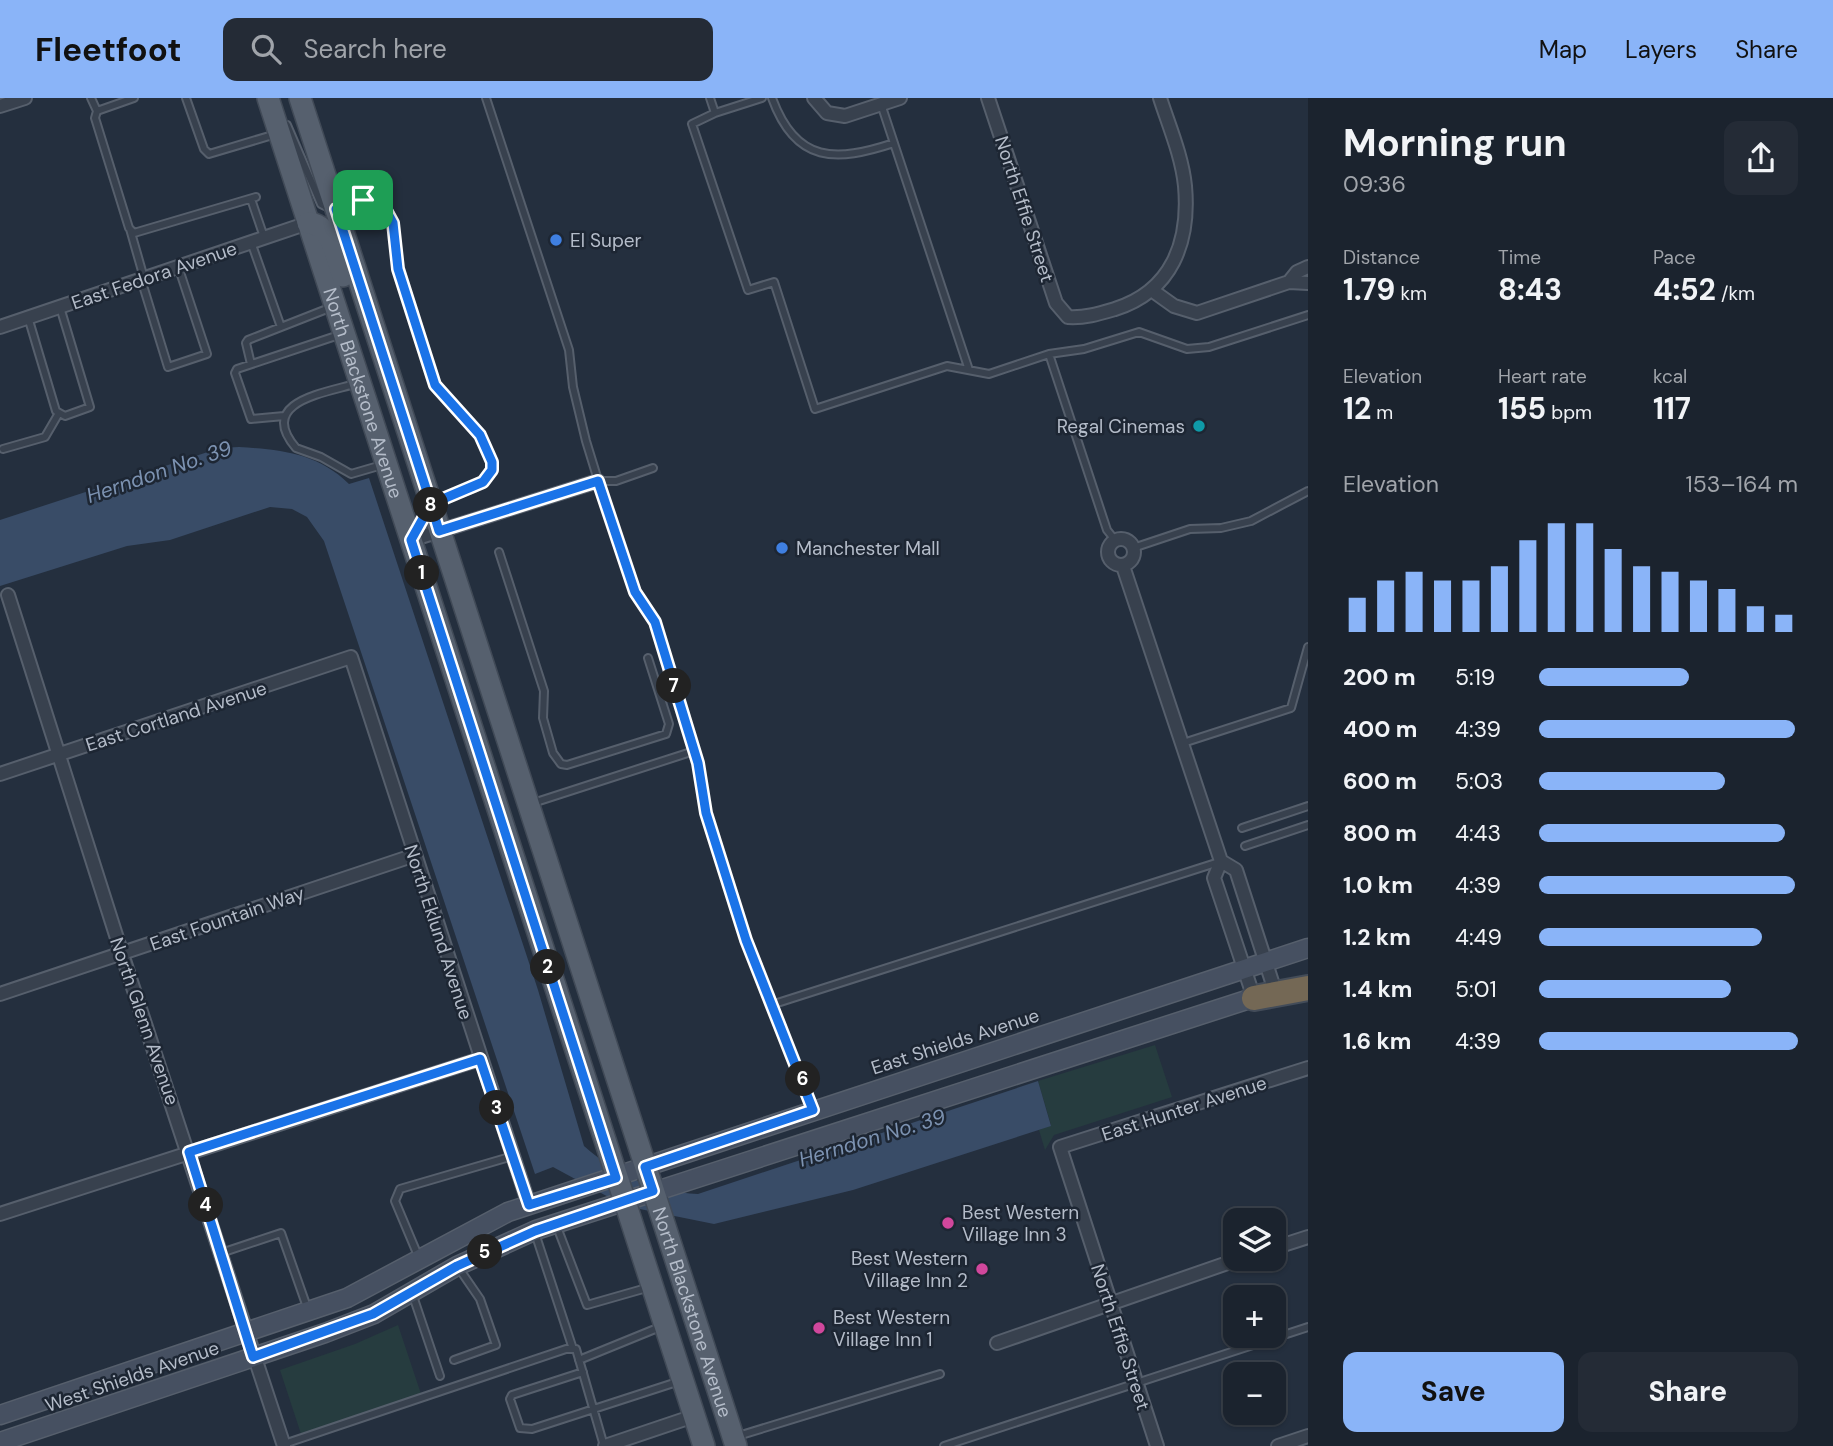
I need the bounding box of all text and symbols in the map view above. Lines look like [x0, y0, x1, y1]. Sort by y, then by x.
search box [223, 18, 713, 81]
text: Fleetfoot [35, 28, 181, 71]
icon: search [247, 30, 285, 68]
text: Search here [303, 32, 447, 66]
text: Map [1539, 34, 1587, 65]
text: Layers [1625, 34, 1697, 65]
text: Share [1735, 34, 1798, 65]
text: Morning run [1343, 118, 1567, 168]
button: share [1724, 121, 1798, 195]
street label: North Effie Street [989, 133, 1060, 286]
text: 09:36 [1343, 169, 1406, 199]
pin [333, 170, 393, 230]
icon: arrive [344, 181, 382, 219]
place label: El Super [570, 228, 642, 253]
marker: El Super [548, 232, 564, 248]
street label: East Fedora Avenue [68, 235, 240, 316]
text: Distance [1343, 245, 1420, 270]
text: Time [1498, 245, 1541, 270]
text: Pace [1653, 245, 1696, 270]
text: 1.79 [1343, 270, 1395, 309]
text: 8:43 [1498, 270, 1562, 309]
text: 4:52 [1653, 270, 1716, 309]
text: km [1395, 281, 1427, 306]
text: /km [1716, 281, 1755, 306]
street label: North Blackstone Avenue [317, 285, 409, 502]
text: Elevation [1343, 364, 1422, 389]
text: Heart rate [1498, 364, 1587, 389]
text: kcal [1653, 364, 1687, 389]
text: 12 [1343, 389, 1371, 428]
text: 155 [1498, 389, 1546, 428]
text: 117 [1653, 389, 1691, 428]
text: m [1371, 400, 1393, 425]
text: bpm [1546, 400, 1592, 425]
place label: Regal Cinemas [1057, 414, 1185, 439]
marker: Regal Cinemas [1191, 418, 1207, 434]
water label: Herndon No. 39 [83, 434, 235, 510]
text: Elevation [1343, 469, 1439, 499]
text: 153–164 m [1686, 469, 1798, 499]
pin: 8 [414, 488, 448, 522]
text: 8 [424, 492, 437, 517]
place label: Manchester Mall [796, 536, 940, 561]
marker: Manchester Mall [774, 540, 790, 556]
pin: 1 [404, 556, 440, 590]
text: 1 [418, 560, 425, 585]
text: 200 m [1343, 662, 1416, 692]
text: 5:19 [1455, 662, 1495, 692]
pin: 7 [656, 668, 692, 704]
text: 7 [668, 673, 679, 698]
street label: East Cortland Avenue [82, 675, 270, 758]
text: 400 m [1343, 714, 1417, 744]
text: 4:39 [1455, 714, 1501, 744]
text: 600 m [1343, 766, 1417, 796]
text: 5:03 [1455, 766, 1503, 796]
text: 800 m [1343, 818, 1417, 848]
text: 4:43 [1455, 818, 1501, 848]
street label: North Eklund Avenue [398, 841, 479, 1023]
text: 1.0 km [1343, 870, 1413, 900]
text: 4:39 [1455, 870, 1501, 900]
street label: East Fountain Way [147, 880, 308, 957]
text: 1.2 km [1343, 922, 1411, 952]
text: 4:49 [1455, 922, 1502, 952]
street label: North Glenn Avenue [104, 934, 185, 1108]
pin: 2 [530, 950, 566, 984]
text: 2 [542, 954, 553, 979]
text: 1.4 km [1343, 974, 1412, 1004]
text: 5:01 [1455, 974, 1497, 1004]
street label: East Shields Avenue [868, 1003, 1042, 1080]
text: 1.6 km [1343, 1026, 1411, 1056]
text: 4:39 [1455, 1026, 1501, 1056]
pin: 6 [786, 1062, 820, 1096]
text: 6 [796, 1066, 809, 1091]
street label: East Hunter Avenue [1098, 1070, 1270, 1147]
pin: 3 [480, 1090, 514, 1126]
text: 3 [491, 1095, 502, 1120]
water label: Herndon No. 39 [795, 1102, 949, 1174]
pin: 4 [188, 1188, 224, 1222]
text: 4 [199, 1192, 212, 1217]
place label: Best Western Village Inn 3 [962, 1200, 1079, 1247]
street label: North Blackstone Avenue [646, 1204, 738, 1421]
map controls [1223, 1208, 1286, 1425]
button: layers [1223, 1208, 1286, 1271]
marker: Best Western Village Inn 3 [940, 1215, 956, 1231]
pin: 5 [468, 1234, 503, 1270]
text: 5 [479, 1239, 490, 1264]
place label: Best Western Village Inn 2 [851, 1246, 968, 1293]
marker: Best Western Village Inn 2 [974, 1261, 990, 1277]
street label: North Effie Street [1085, 1261, 1156, 1414]
button: + [1223, 1285, 1286, 1348]
place label: Best Western Village Inn 1 [833, 1305, 950, 1352]
marker: Best Western Village Inn 1 [811, 1320, 827, 1336]
street label: West Shields Avenue [42, 1335, 222, 1418]
button: Save [1343, 1352, 1564, 1432]
button: Share [1578, 1352, 1798, 1432]
button: − [1223, 1362, 1286, 1425]

